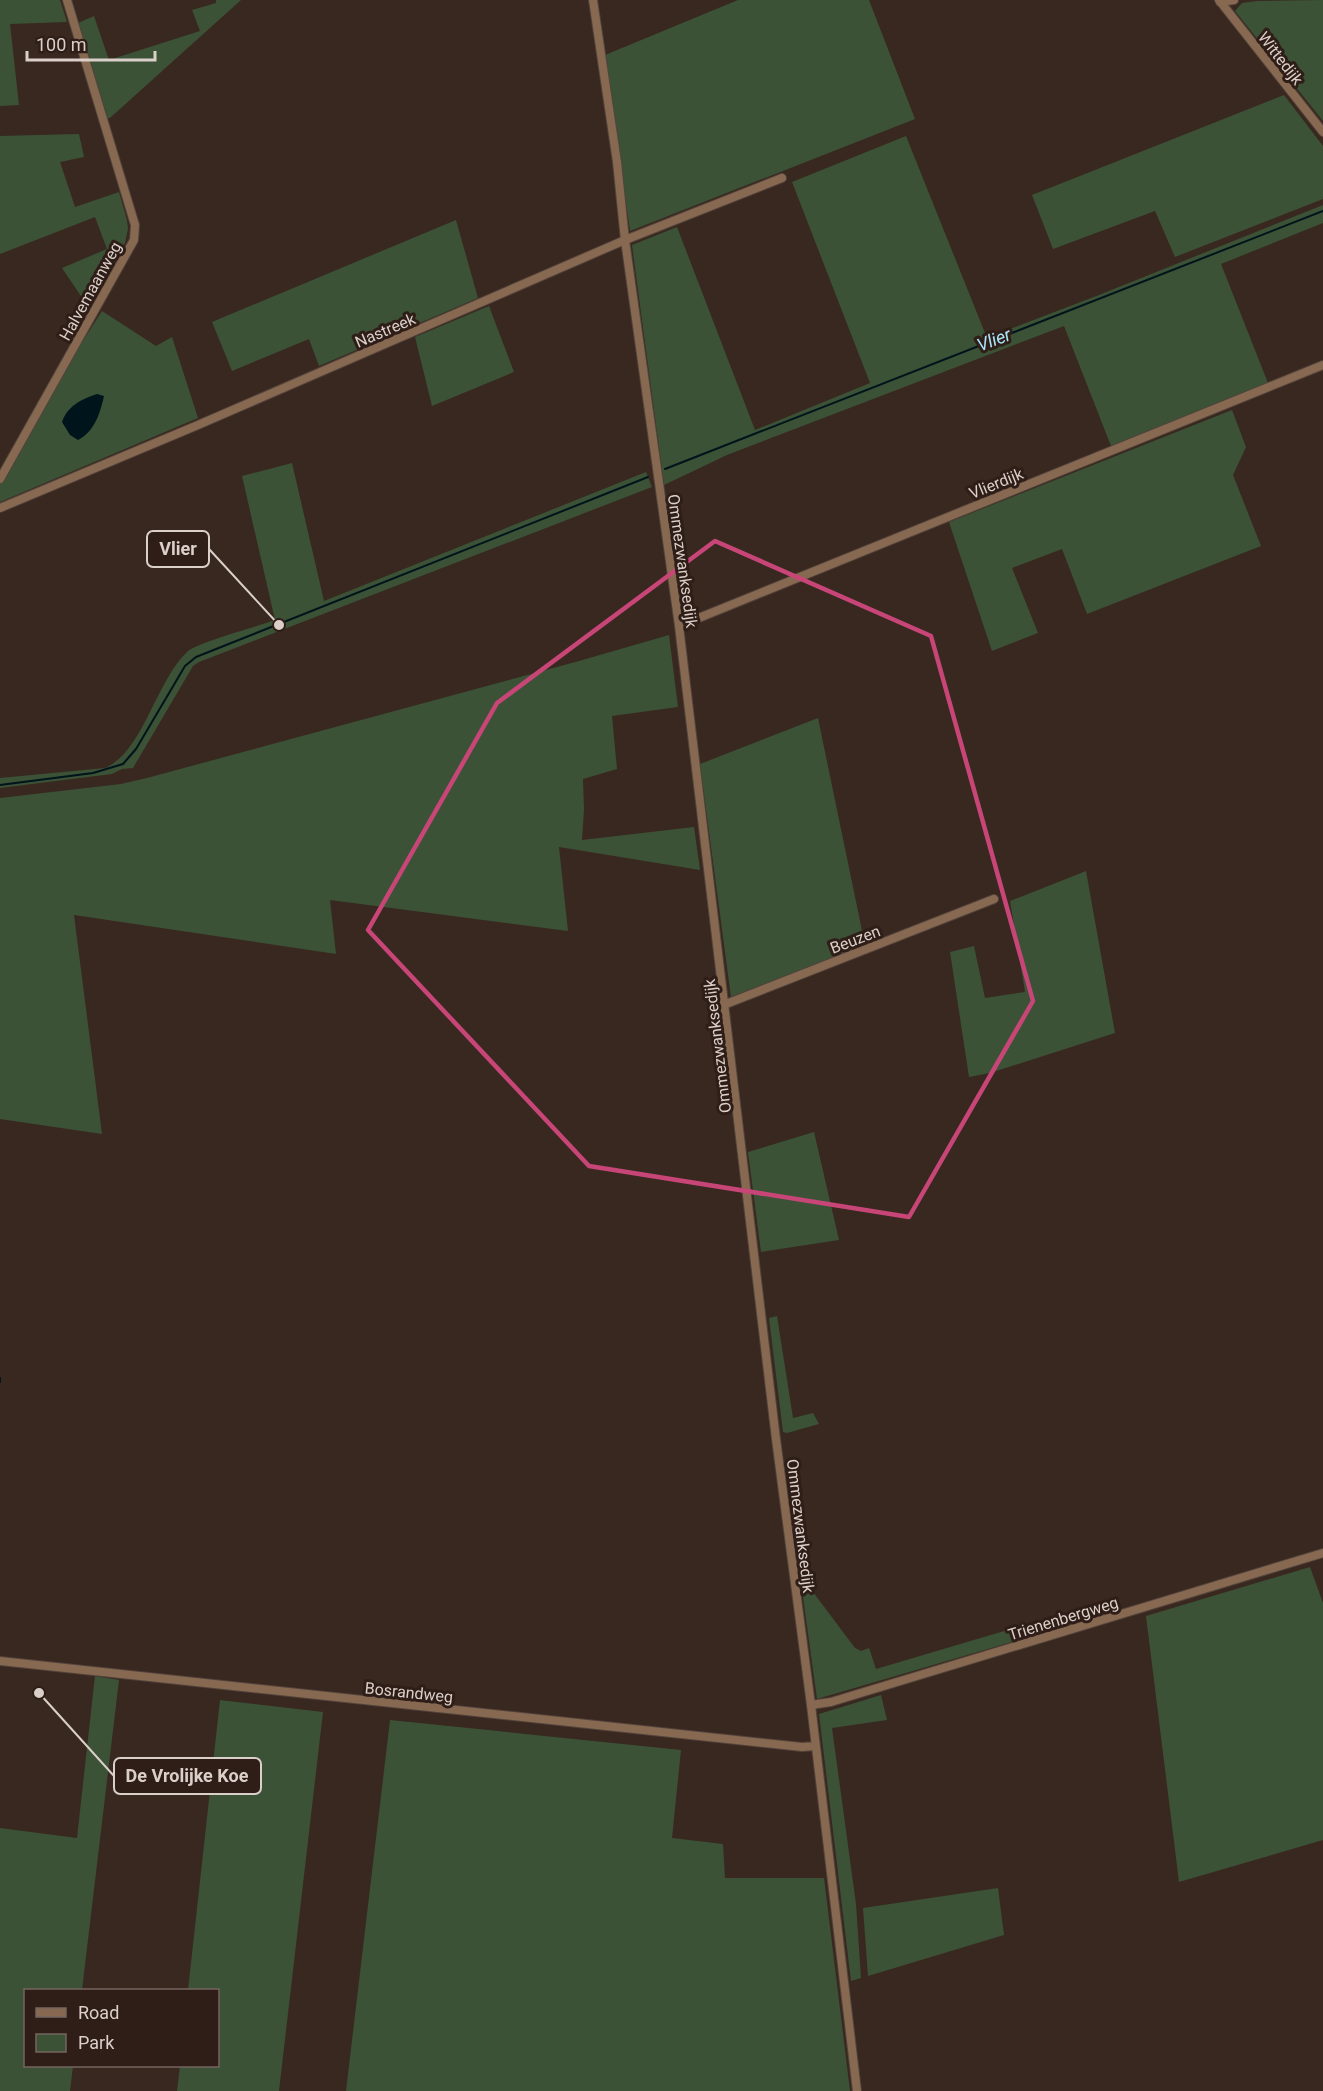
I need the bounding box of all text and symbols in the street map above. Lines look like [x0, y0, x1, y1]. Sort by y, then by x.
scale bar [27, 24, 154, 62]
street label: Wittedijk [1254, 28, 1308, 89]
text: 100 m [36, 34, 87, 55]
street label: Halvemaanweg [55, 239, 125, 344]
street label: Nastreek [352, 309, 419, 352]
water label: Vlier [974, 323, 1015, 356]
street label: Vlierdijk [966, 464, 1027, 503]
street label: Ommezwanksedijk [664, 493, 701, 630]
callout: Vlier [147, 531, 209, 567]
text: Vlier [159, 538, 197, 559]
street label: Beuzen [827, 921, 883, 958]
street label: Ommezwanksedijk [700, 977, 735, 1114]
street label: Ommezwanksedijk [783, 1458, 818, 1595]
street label: Trienenbergweg [1006, 1593, 1121, 1644]
street label: Bosrandweg [364, 1678, 454, 1707]
callout: De Vrolijke Koe [114, 1758, 261, 1794]
text: De Vrolijke Koe [126, 1765, 249, 1786]
legend [24, 1989, 219, 2067]
text: Road [78, 2002, 119, 2023]
text: Park [78, 2032, 115, 2053]

